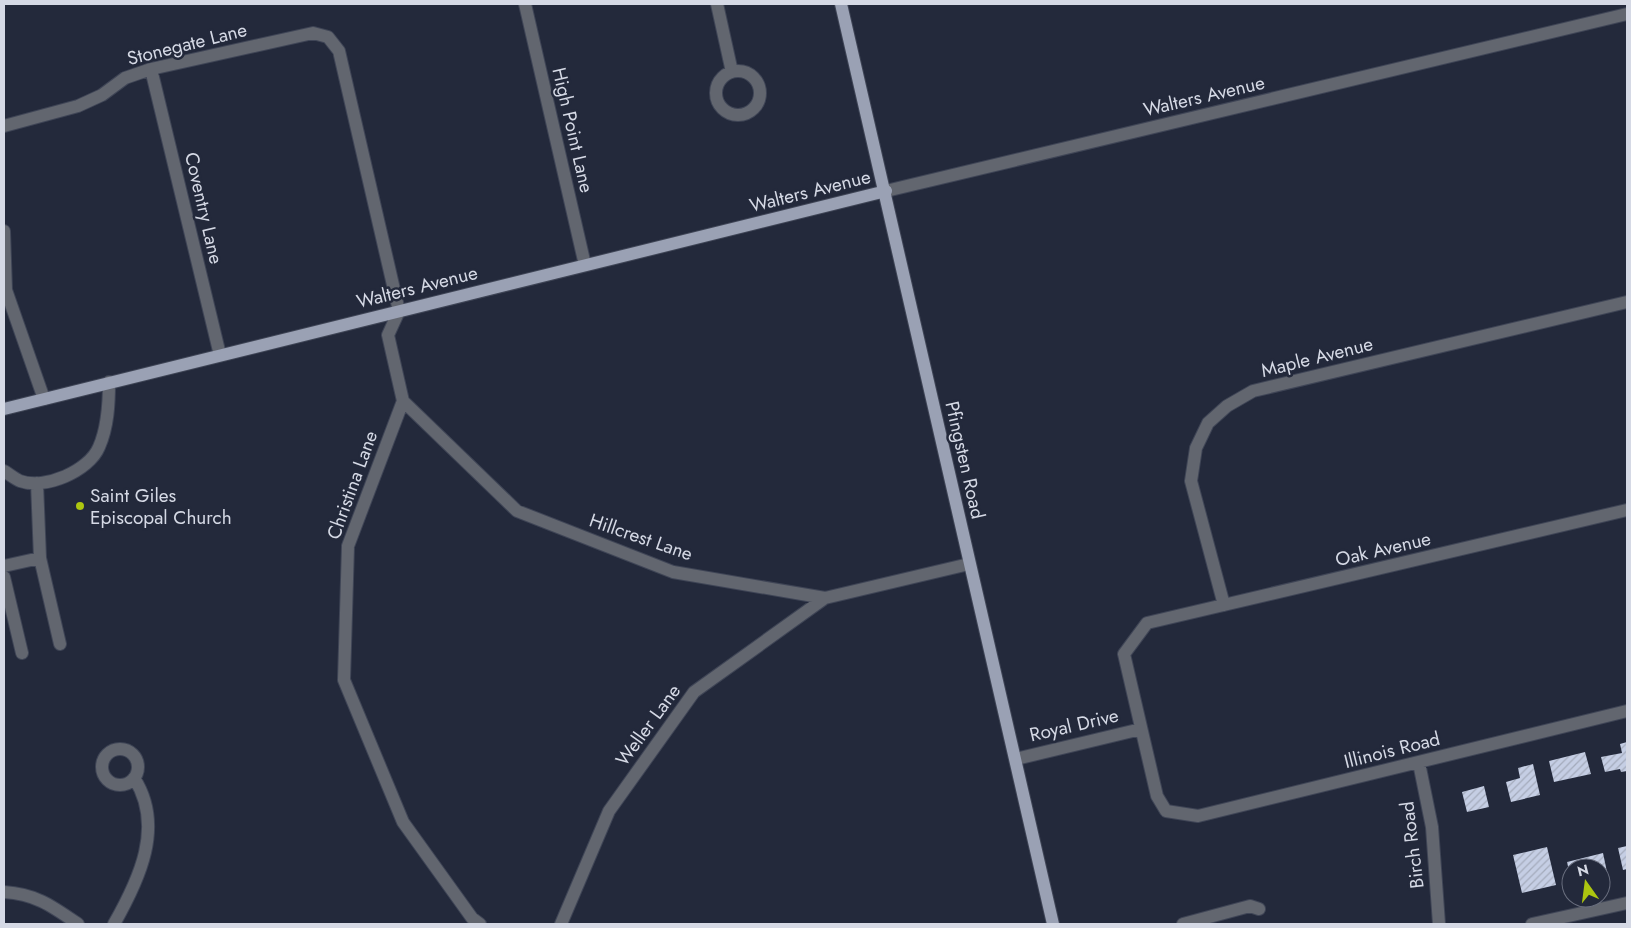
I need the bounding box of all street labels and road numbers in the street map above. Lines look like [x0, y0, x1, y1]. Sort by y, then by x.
street label: Stonegate Lane [124, 16, 250, 72]
street label: High Point Lane [545, 65, 601, 196]
street label: Walters Avenue [1141, 69, 1268, 123]
street label: Coventry Lane [178, 149, 230, 267]
street label: Walters Avenue [747, 163, 874, 219]
street label: Walters Avenue [354, 259, 481, 315]
street label: Maple Avenue [1258, 330, 1376, 384]
street label: Pfingsten Road [938, 398, 992, 522]
street label: Christina Lane [320, 427, 384, 543]
street label: Hillcrest Lane [586, 507, 697, 567]
street label: Oak Avenue [1333, 525, 1434, 573]
street label: Weller Lane [609, 678, 687, 771]
street label: Royal Drive [1027, 702, 1121, 748]
street label: Illinois Road [1341, 725, 1443, 775]
street label: Birch Road [1393, 800, 1431, 890]

